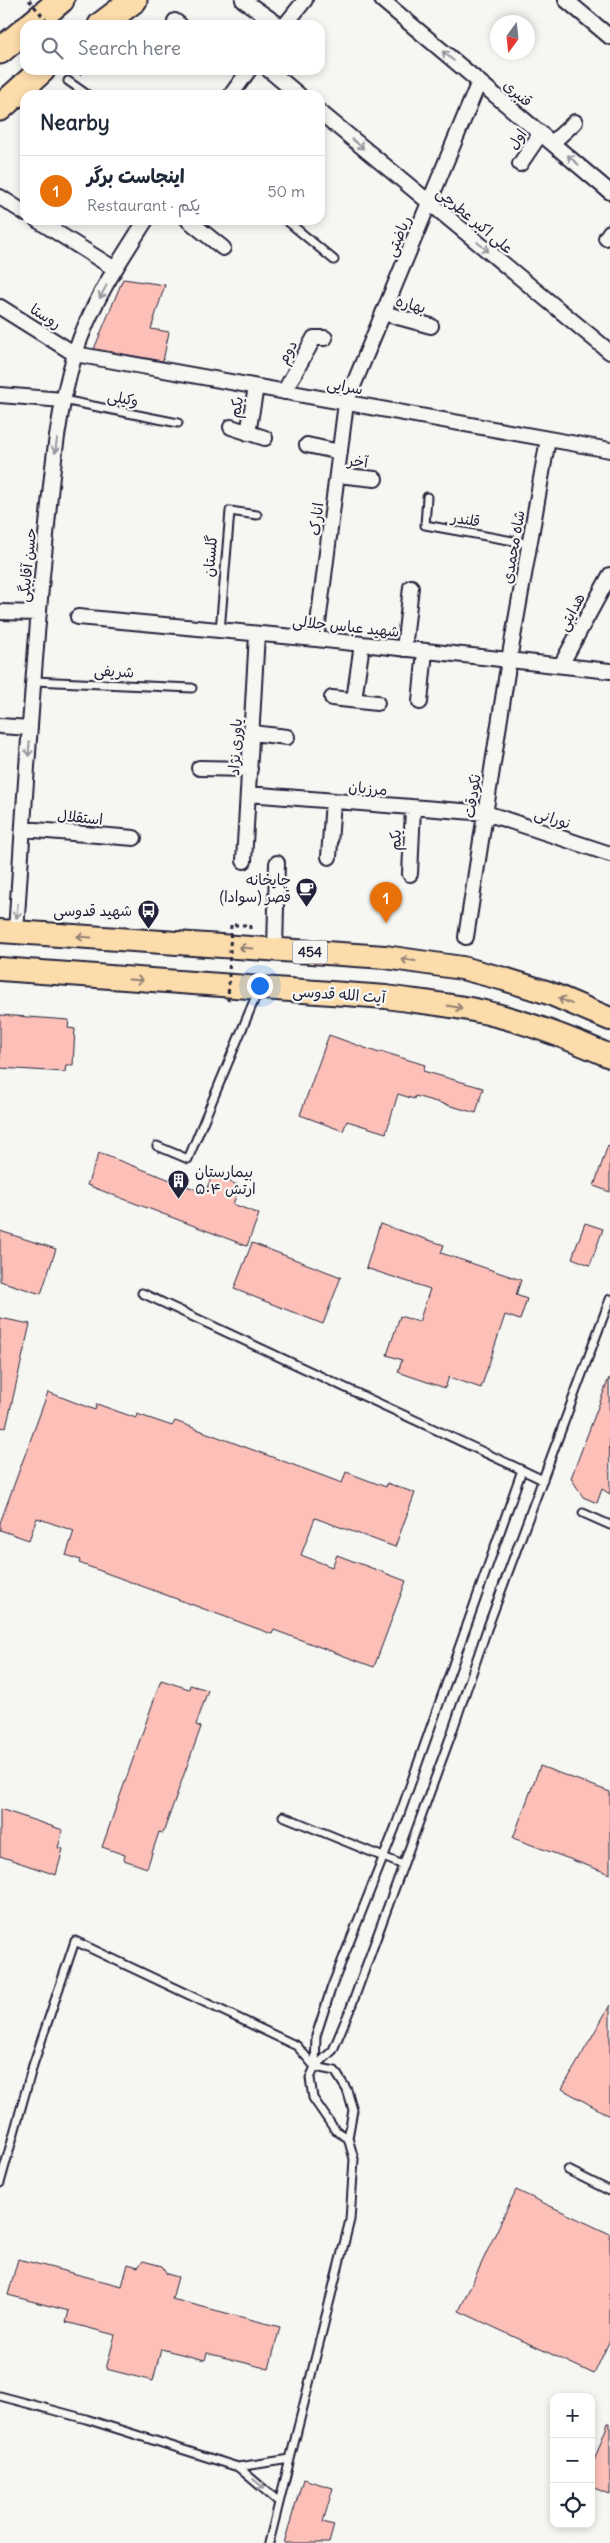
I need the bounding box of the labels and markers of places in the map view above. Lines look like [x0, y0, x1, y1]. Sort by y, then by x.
place label: چایخانه قصر (سوادا) [219, 870, 291, 906]
cafe icon: چایخانه قصر (سوادا) [295, 876, 319, 907]
pin: 1 [370, 882, 402, 923]
bus stop icon: شهید قدوسی [136, 898, 160, 929]
place label: شهید قدوسی [53, 901, 132, 921]
place label: بیمارستان ۵۰۴ ارتش [195, 1162, 256, 1198]
building icon: بیمارستان ۵۰۴ ارتش [167, 1168, 191, 1199]

